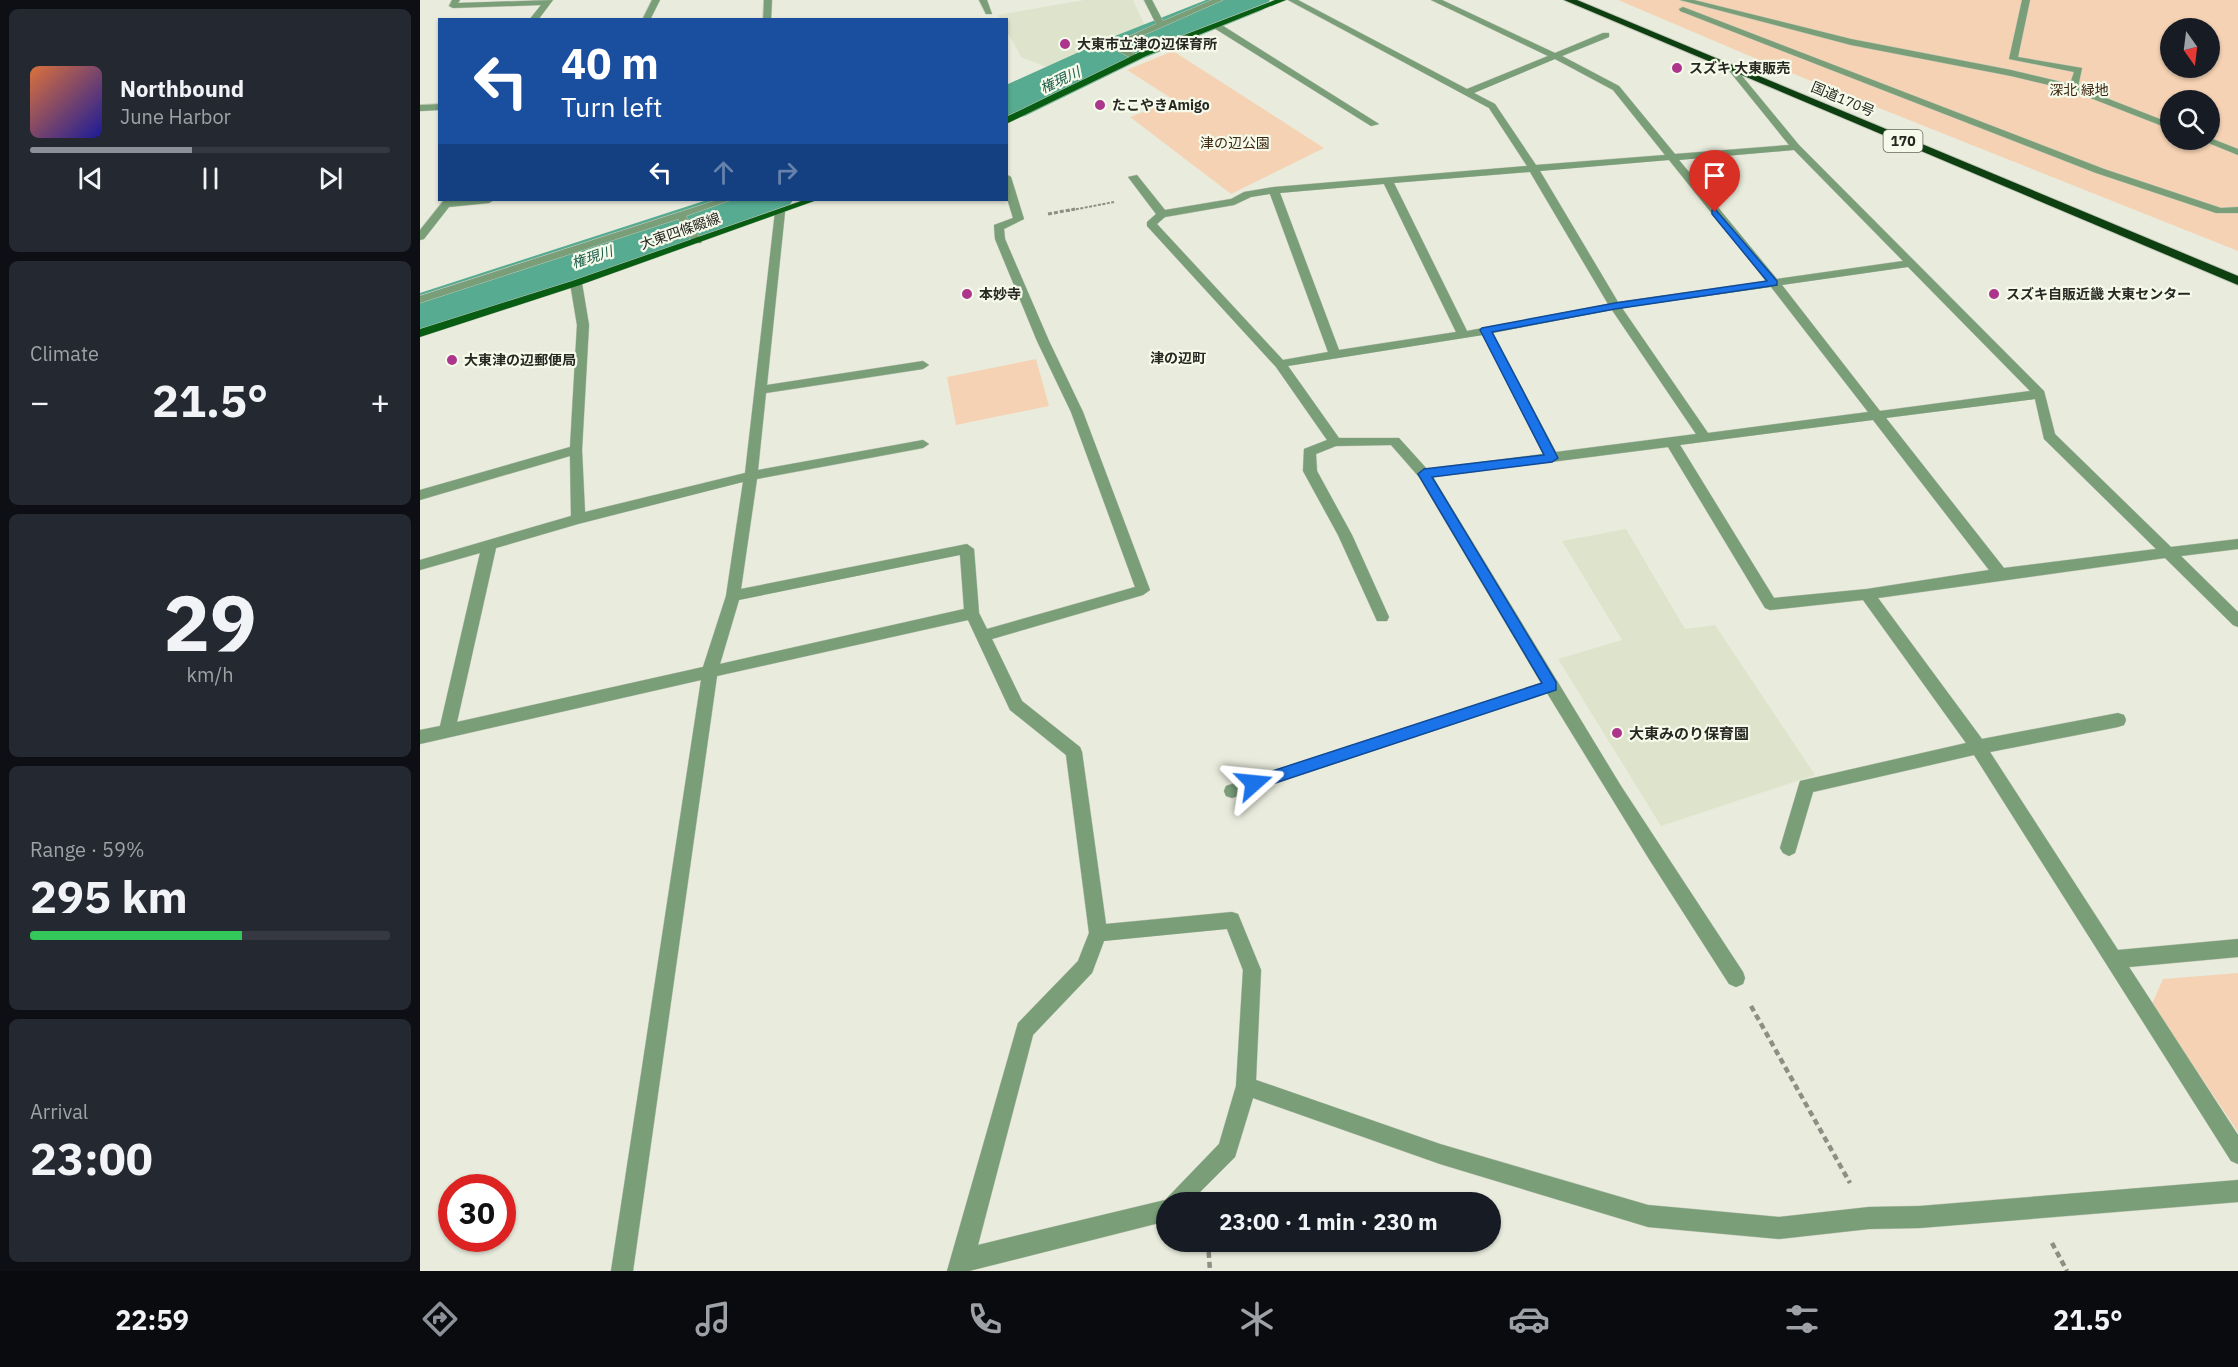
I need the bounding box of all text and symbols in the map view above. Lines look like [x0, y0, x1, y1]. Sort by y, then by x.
north arrow [2160, 18, 2220, 78]
map controls [2160, 18, 2220, 150]
place label: 大東市立津の辺保育所 [1077, 35, 1217, 53]
text: 40 m [561, 36, 659, 91]
marker: 大東市立津の辺保育所 [1058, 37, 1072, 51]
icon: left [462, 42, 540, 120]
place label: スズキ 大東販売 [1689, 59, 1790, 77]
marker: スズキ 大東販売 [1670, 61, 1684, 75]
water label: 権現川 [1037, 62, 1085, 97]
text: Northbound [120, 74, 244, 103]
street label: 国道170号 [1809, 78, 1877, 120]
park label: 深北 緑地 [2049, 81, 2109, 99]
text: Turn left [561, 89, 662, 124]
button: search [2160, 90, 2220, 150]
place label: たこやきAmigo [1112, 96, 1210, 114]
marker: たこやきAmigo [1093, 98, 1107, 112]
text: June Harbor [120, 103, 231, 130]
road number: 170 [1884, 130, 1922, 152]
park label: 津の辺公園 [1200, 134, 1270, 152]
pin [1689, 150, 1740, 212]
icon: left [644, 156, 677, 189]
icon: ahead [707, 156, 740, 189]
icon: right [770, 156, 803, 189]
icon: arrive [1698, 159, 1731, 192]
icon: previous [74, 162, 107, 195]
icon: pause [194, 162, 227, 195]
icon: next [314, 162, 347, 195]
street label: 大東四條畷線 [637, 209, 723, 253]
water label: 権現川 [569, 241, 617, 272]
place label: 本妙寺 [979, 285, 1021, 303]
place label: スズキ自販近畿 大東センター [2006, 285, 2191, 303]
marker: 本妙寺 [960, 287, 974, 301]
marker: スズキ自販近畿 大東センター [1987, 287, 2001, 301]
text: Climate [30, 340, 99, 367]
district label: 津の辺町 [1150, 349, 1206, 367]
place label: 大東津の辺郵便局 [464, 351, 576, 369]
marker: 大東津の辺郵便局 [445, 353, 459, 367]
text: 21.5° [152, 371, 268, 429]
text: − [30, 380, 50, 423]
text: + [370, 380, 390, 423]
text: 29 [163, 571, 257, 672]
text: km/h [186, 661, 234, 688]
place label: 大東みのり保育園 [1629, 724, 1749, 743]
marker: 大東みのり保育園 [1610, 726, 1624, 740]
position arrow [1222, 751, 1286, 815]
text: Range · 59% [30, 836, 145, 863]
text: 295 km [30, 867, 188, 925]
text: Arrival [30, 1098, 88, 1125]
text: 23:00 [30, 1129, 153, 1187]
speed limit sign: 30 [438, 1174, 516, 1252]
text: 23:00 · 1 min · 230 m [1219, 1207, 1438, 1236]
icon: directions [419, 1298, 461, 1340]
icon: music [692, 1298, 734, 1340]
icon: phone [964, 1298, 1006, 1340]
icon: climate [1236, 1298, 1278, 1340]
icon: car [1508, 1298, 1550, 1340]
icon: filters [1781, 1298, 1823, 1340]
text: 22:59 [115, 1302, 189, 1337]
text: 21.5° [2053, 1302, 2123, 1337]

